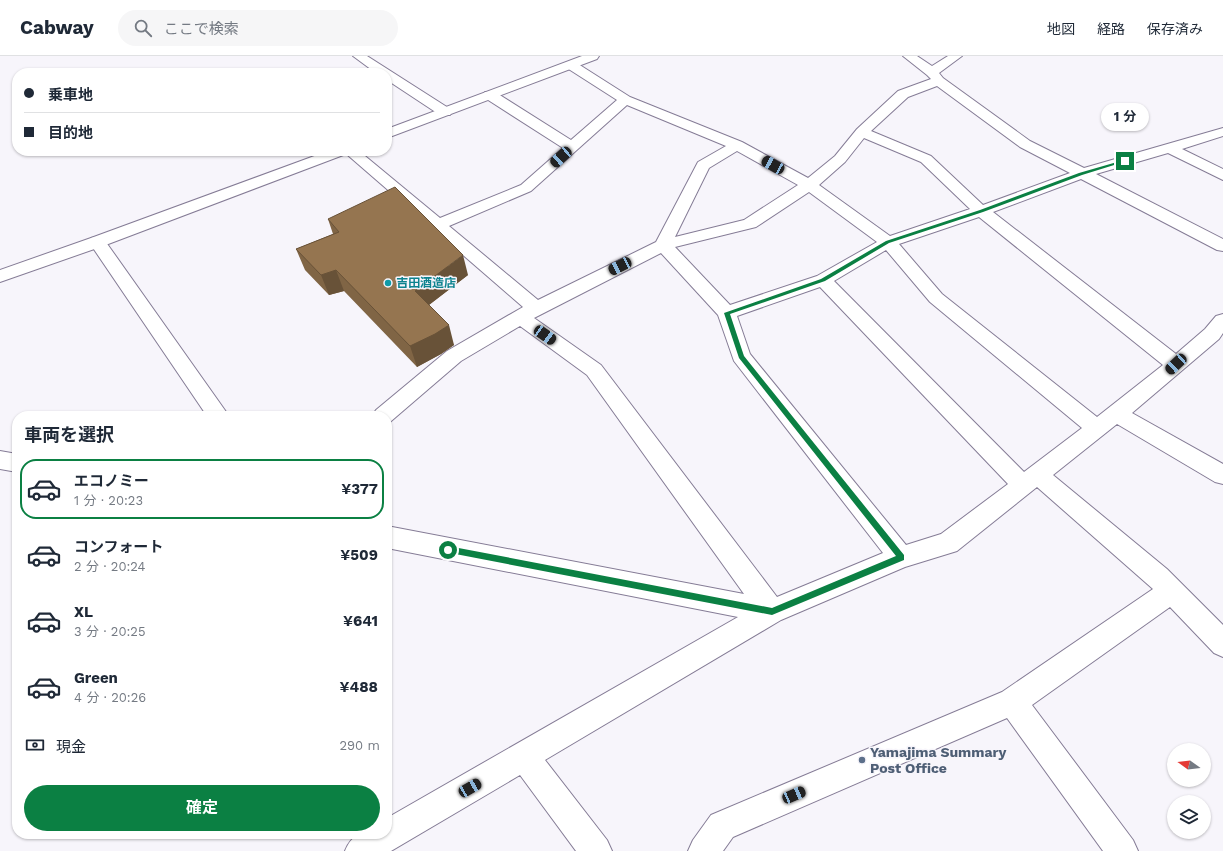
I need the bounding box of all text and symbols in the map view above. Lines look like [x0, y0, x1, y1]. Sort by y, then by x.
search box [118, 10, 398, 46]
text: Cabway [20, 16, 94, 39]
icon: search [132, 17, 154, 39]
text: ここで検索 [164, 20, 239, 38]
text: 地図 [1047, 21, 1075, 37]
text: 経路 [1097, 21, 1125, 37]
text: 保存済み [1147, 21, 1203, 37]
text: 乗車地 [48, 86, 93, 104]
callout: 1 分 [1101, 103, 1149, 131]
text: 1 分 [1114, 109, 1136, 124]
text: 目的地 [48, 124, 93, 142]
car [548, 145, 574, 169]
route end [1116, 152, 1134, 170]
car [760, 154, 786, 176]
car [607, 255, 633, 277]
place label: 吉田酒造店 [396, 276, 456, 290]
marker: 吉田酒造店 [383, 278, 393, 288]
car [532, 323, 558, 347]
car [1163, 351, 1189, 377]
text: 車両を選択 [24, 424, 114, 445]
icon: car [26, 471, 62, 507]
text: エコノミー [74, 472, 149, 490]
text: ¥377 [341, 480, 378, 498]
text: 1 分 · 20:23 [74, 493, 143, 508]
icon: car [26, 537, 62, 573]
text: コンフォート [74, 538, 164, 556]
route start [439, 541, 457, 559]
text: ¥509 [340, 546, 378, 564]
text: 2 分 · 20:24 [74, 559, 145, 574]
icon: car [26, 603, 62, 639]
text: XL [74, 603, 93, 621]
text: ¥641 [343, 612, 378, 630]
text: 3 分 · 20:25 [74, 624, 145, 639]
icon: car [26, 669, 62, 705]
text: Green [74, 669, 118, 687]
text: ¥488 [340, 678, 378, 696]
text: 4 分 · 20:26 [74, 690, 146, 705]
icon: cash [24, 734, 46, 756]
text: 現金 [56, 738, 86, 756]
text: 290 m [339, 738, 380, 753]
north arrow [1167, 743, 1211, 787]
map controls [1167, 743, 1211, 839]
place label: Yamajima Summary Post Office [870, 744, 1007, 776]
marker: Yamajima Summary Post Office [857, 755, 867, 765]
car [457, 777, 483, 799]
button: 確定 [24, 785, 380, 831]
car [781, 785, 807, 805]
button: layers [1167, 795, 1211, 839]

